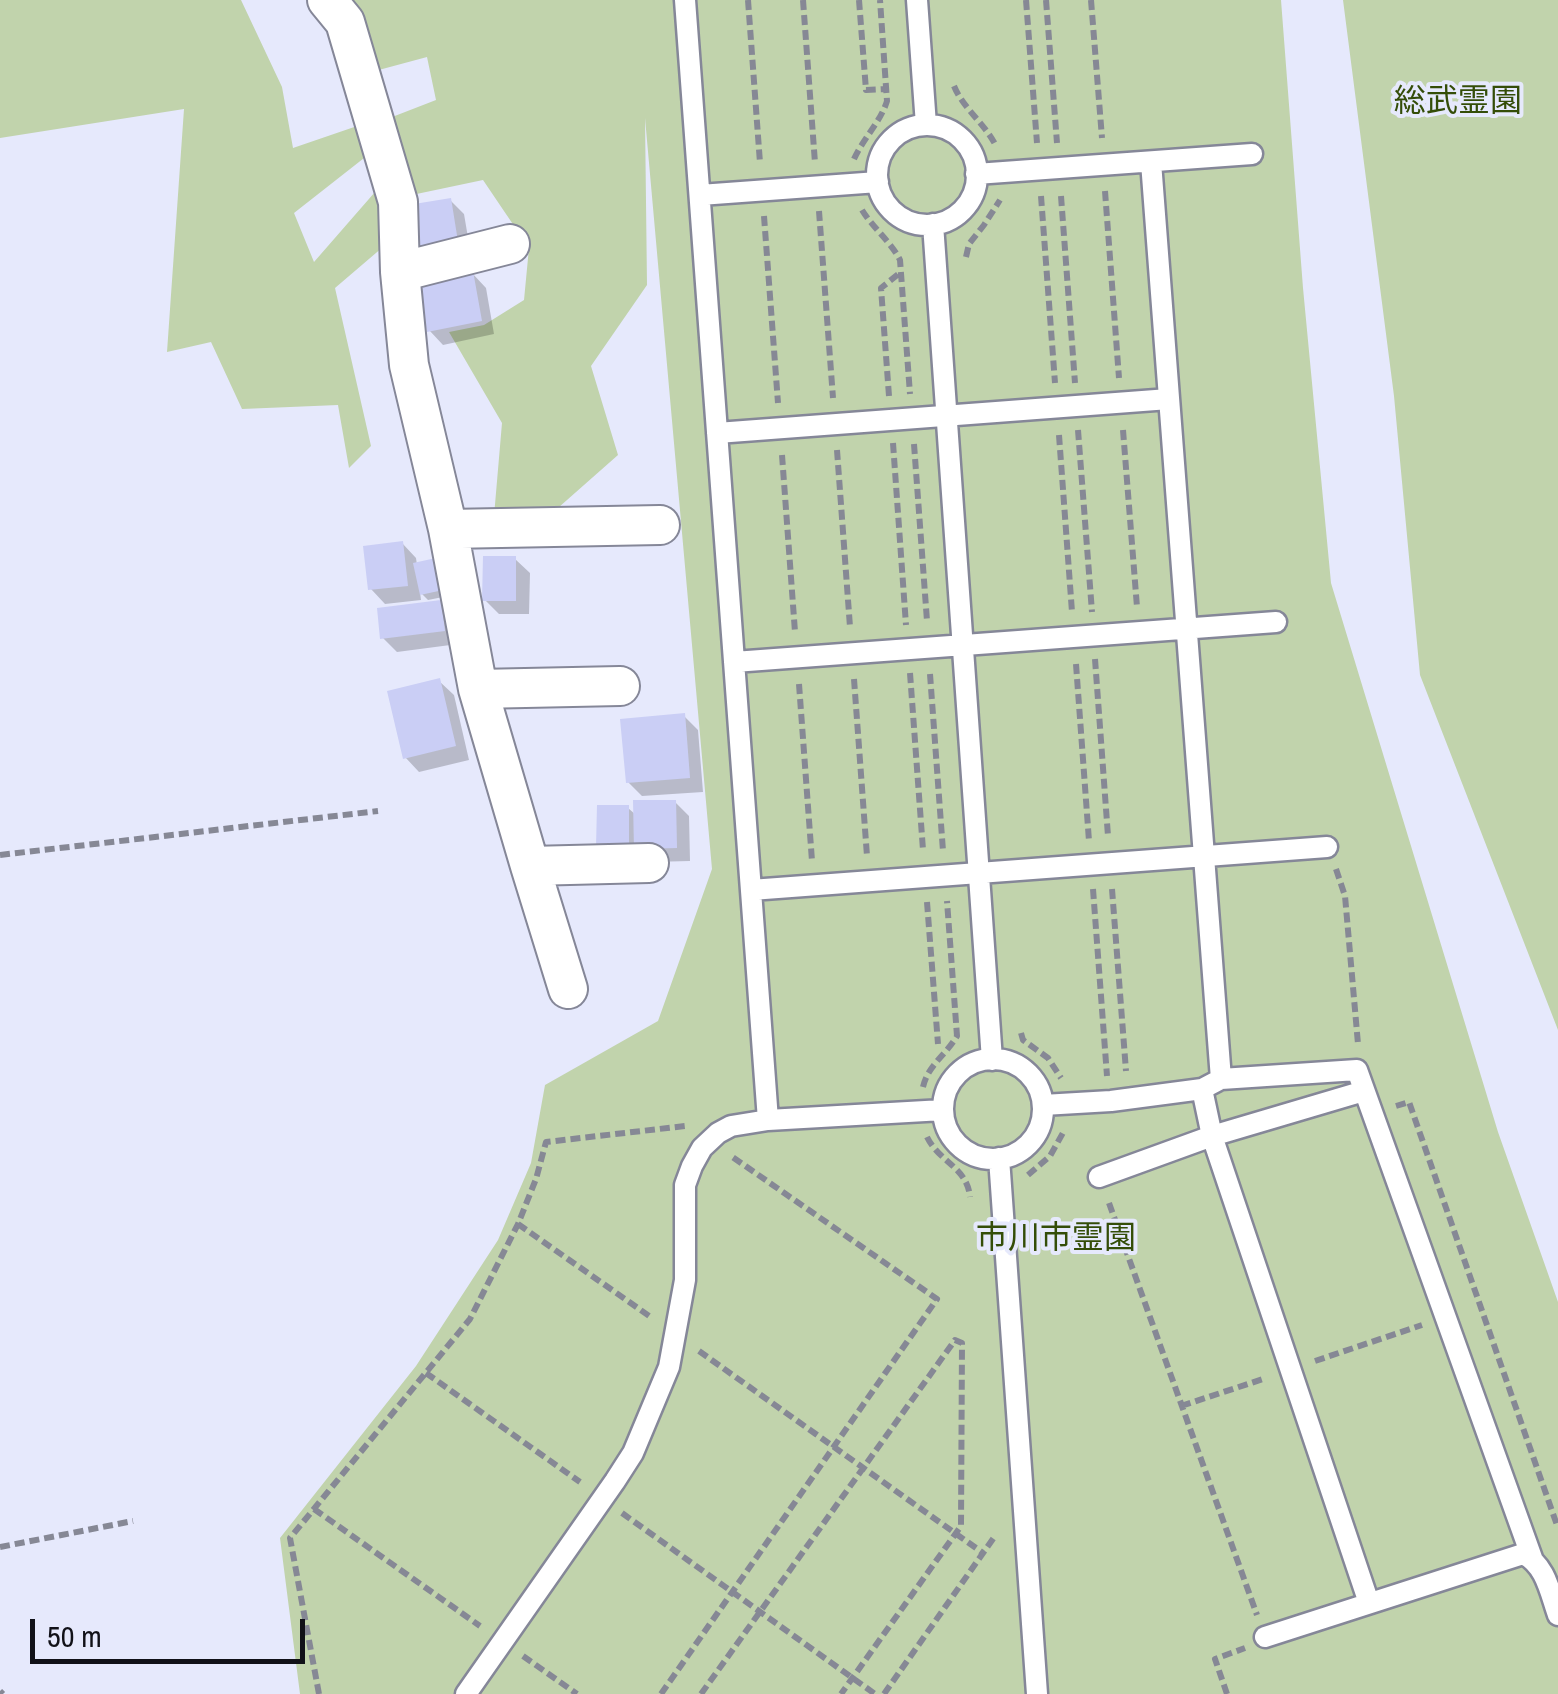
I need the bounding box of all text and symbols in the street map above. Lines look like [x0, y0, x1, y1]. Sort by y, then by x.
park label: 総武霊園 [1394, 83, 1522, 121]
park label: 市川市霊園 [976, 1220, 1136, 1258]
scale bar [35, 1599, 310, 1661]
text: 50 m [47, 1616, 102, 1656]

